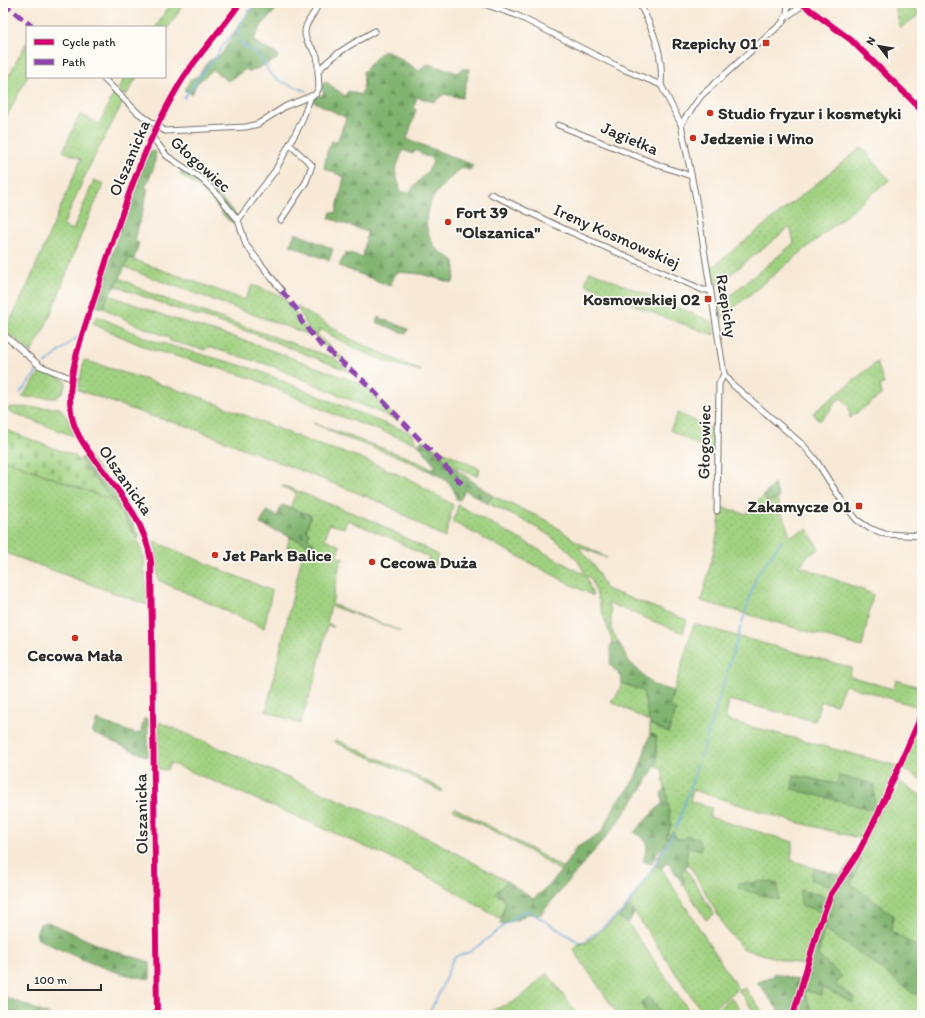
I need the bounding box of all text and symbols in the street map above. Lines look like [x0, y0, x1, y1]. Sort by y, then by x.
legend [26, 26, 166, 78]
north arrow [859, 26, 899, 66]
place label: Rzepichy 01 [672, 33, 758, 54]
text: Cycle path [62, 35, 116, 49]
text: N [863, 35, 878, 48]
marker: Rzepichy 01 [761, 38, 771, 48]
text: Path [62, 55, 85, 69]
place label: Studio fryzur i kosmetyki [718, 103, 901, 124]
marker: Studio fryzur i kosmetyki [705, 108, 715, 118]
street label: Olszanicka [104, 117, 154, 199]
street label: Jagiełka [598, 117, 662, 159]
place label: Jedzenie i Wino [700, 128, 814, 148]
street label: Głogowiec [167, 132, 235, 196]
marker: Jedzenie i Wino [688, 133, 698, 143]
street label: Ireny Kosmowskiej [551, 199, 683, 273]
place label: Fort 39 "Olszanica" [456, 202, 540, 242]
marker: Fort 39 "Olszanica" [443, 217, 453, 227]
street label: Rzepichy [712, 273, 742, 339]
place label: Kosmowskiej 02 [583, 289, 700, 310]
marker: Kosmowskiej 02 [703, 294, 713, 304]
street label: Głogowiec [693, 404, 715, 479]
street label: Olszanicka [95, 441, 157, 519]
place label: Zakamycze 01 [748, 496, 851, 517]
marker: Zakamycze 01 [854, 501, 864, 511]
place label: Jet Park Balice [222, 545, 332, 565]
marker: Jet Park Balice [210, 550, 220, 560]
place label: Cecowa Duża [380, 552, 477, 572]
marker: Cecowa Duża [367, 557, 377, 567]
marker: Cecowa Mała [70, 633, 80, 643]
place label: Cecowa Mała [27, 645, 123, 665]
street label: Olszanicka [130, 773, 152, 855]
scale bar [28, 966, 101, 992]
text: 100 m [34, 973, 67, 987]

